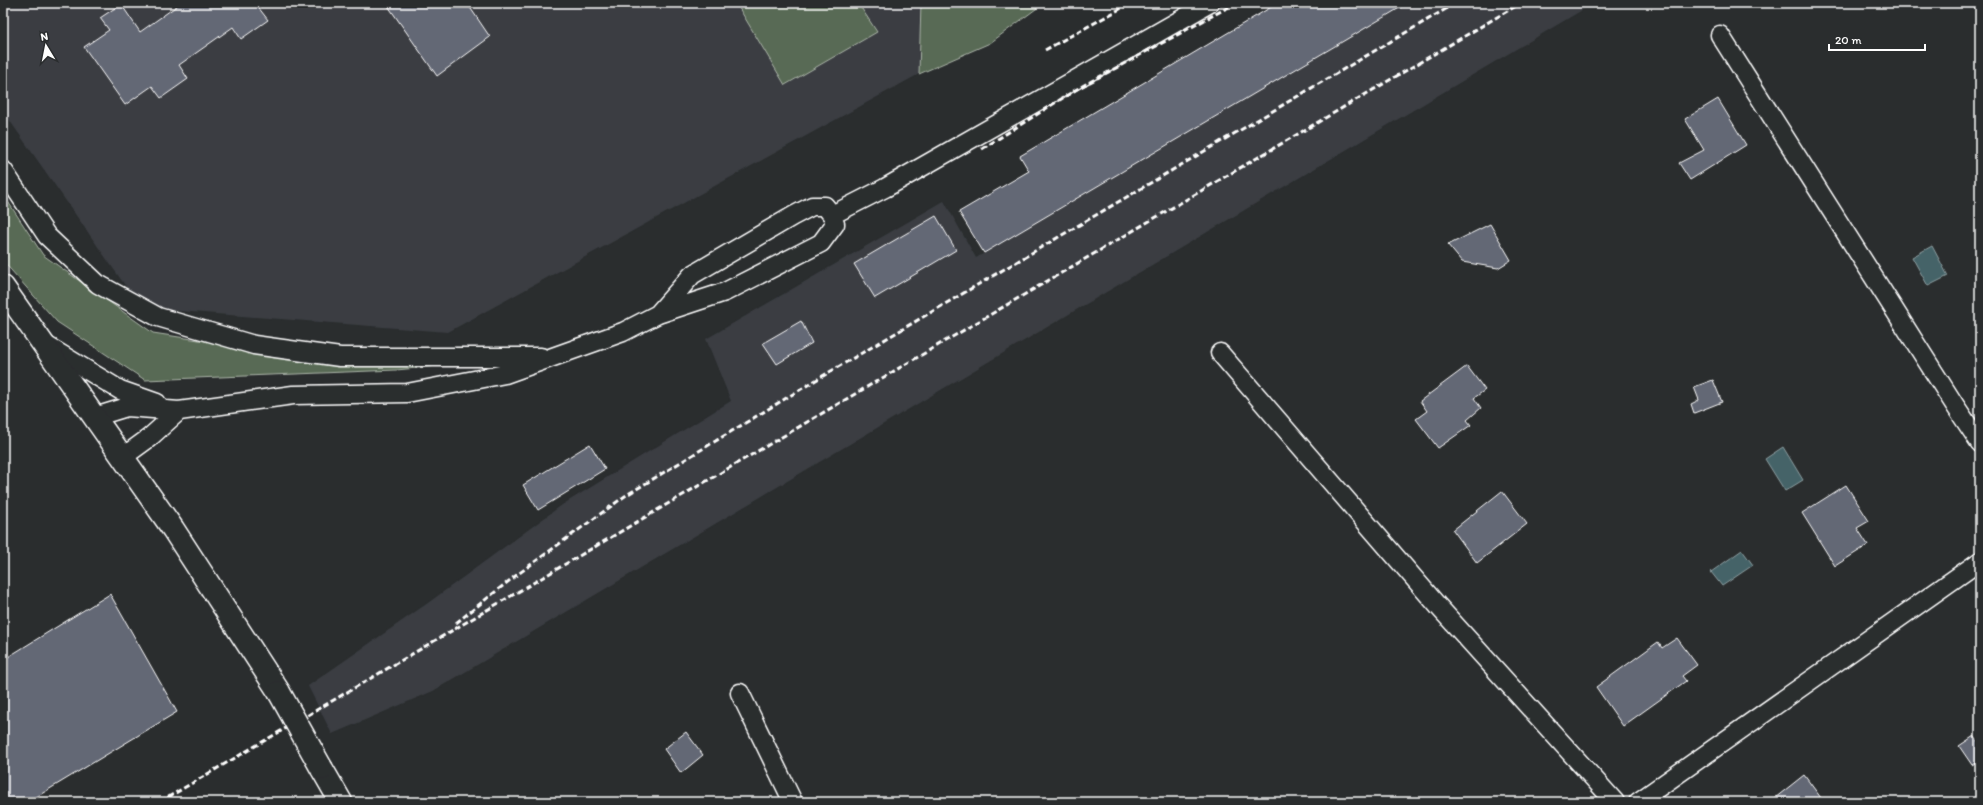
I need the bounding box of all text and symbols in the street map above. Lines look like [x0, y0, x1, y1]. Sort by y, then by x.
north arrow [26, 26, 66, 66]
scale bar [1829, 26, 1925, 52]
text: N [40, 30, 49, 44]
text: 20 m [1835, 33, 1862, 47]

